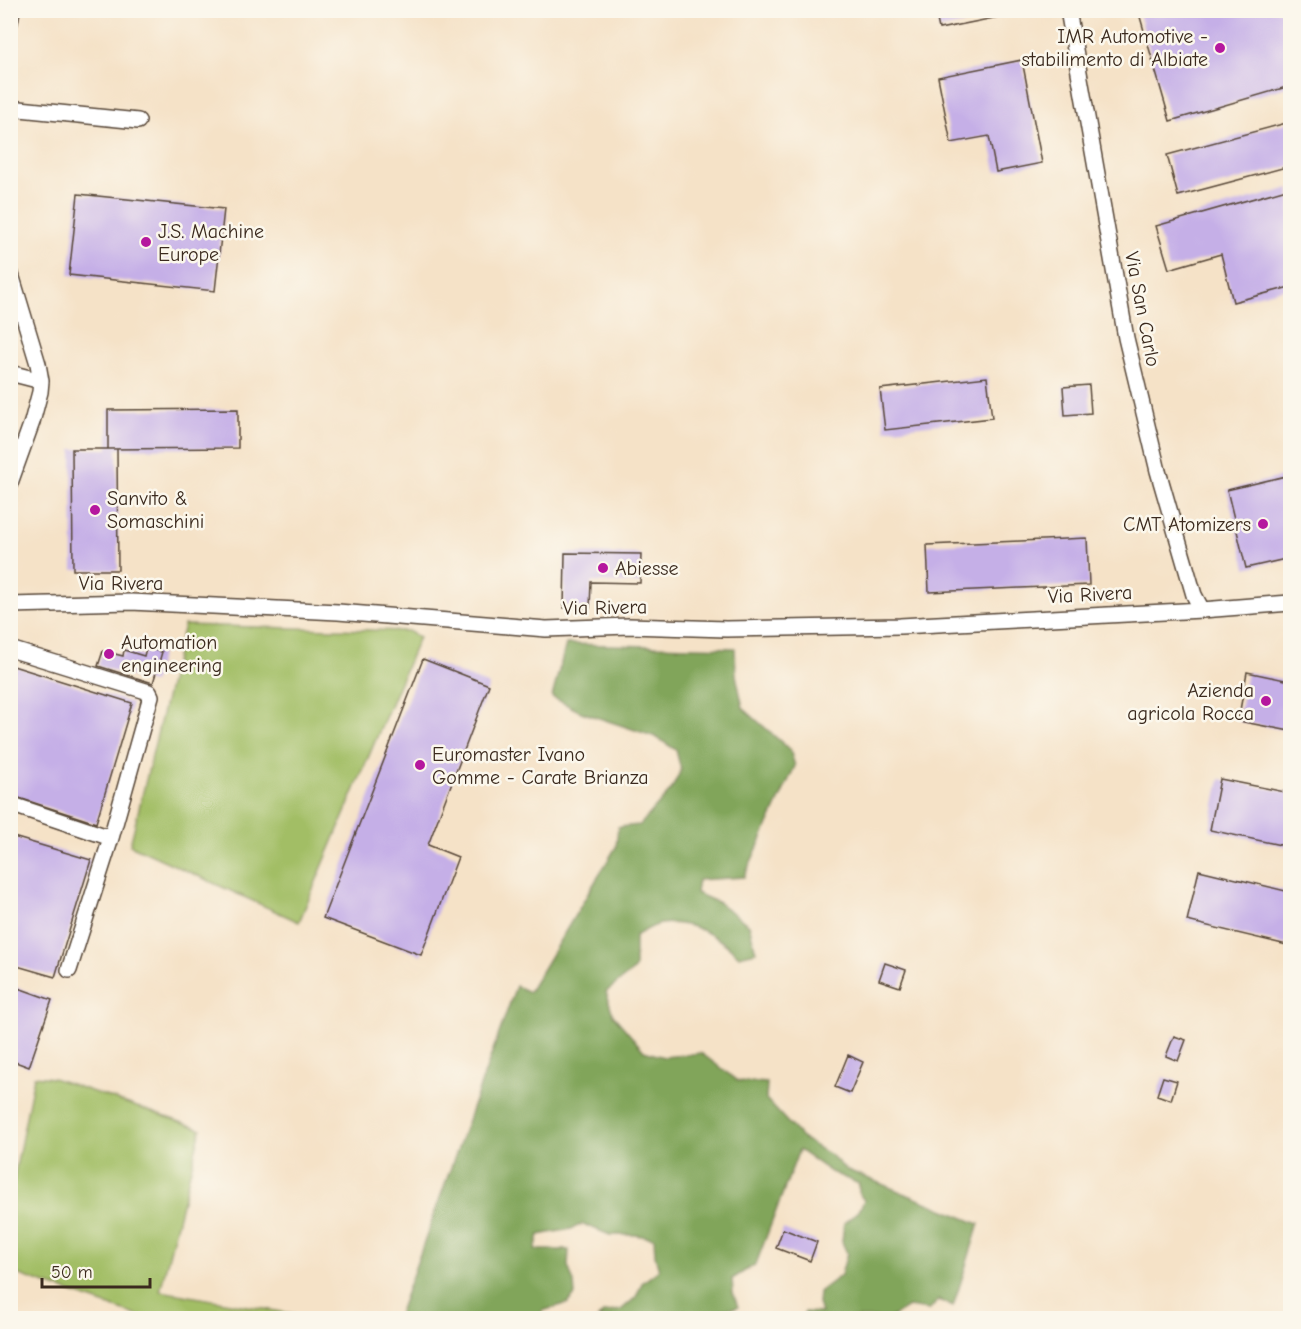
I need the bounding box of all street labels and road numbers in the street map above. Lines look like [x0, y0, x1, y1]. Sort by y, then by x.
street label: Via San Carlo [1120, 250, 1165, 369]
street label: Via Rivera [79, 572, 163, 595]
street label: Via Rivera [1047, 581, 1133, 608]
street label: Via Rivera [563, 595, 647, 620]

